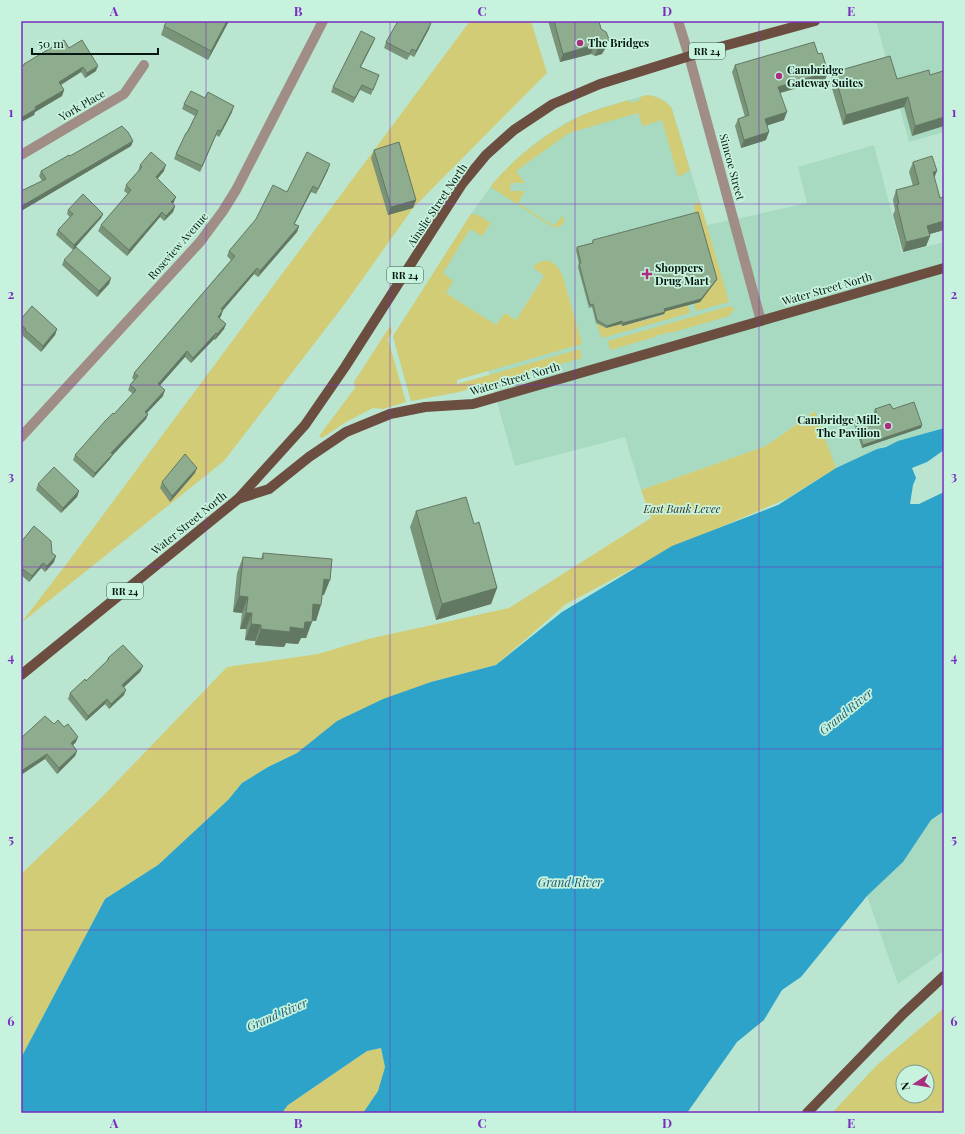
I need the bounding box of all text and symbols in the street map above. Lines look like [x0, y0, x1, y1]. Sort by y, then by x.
text: A [109, 2, 119, 19]
text: B [294, 2, 303, 19]
text: C [477, 2, 487, 19]
text: D [662, 2, 672, 19]
text: E [847, 2, 855, 19]
scale bar [32, 30, 158, 56]
text: 50 m [38, 35, 64, 51]
place label: The Bridges [588, 35, 649, 50]
marker: The Bridges [575, 38, 585, 48]
road number: RR 24 [689, 43, 725, 59]
place label: Cambridge Gateway Suites [787, 62, 863, 90]
marker: Cambridge Gateway Suites [774, 71, 784, 81]
street label: York Place [55, 85, 108, 124]
text: 1 [9, 103, 14, 120]
text: 1 [952, 103, 957, 120]
street label: Simcoe Street [716, 132, 749, 202]
street label: Ainslie Street North [403, 160, 470, 250]
street label: Roseview Avenue [144, 209, 211, 283]
place label: Shoppers Drug Mart [655, 260, 709, 288]
road number: RR 24 [387, 267, 423, 283]
street label: Water Street North [779, 268, 874, 309]
marker: Shoppers Drug Mart [642, 269, 652, 279]
text: 2 [8, 285, 15, 302]
text: 2 [951, 285, 958, 302]
street label: Water Street North [467, 358, 562, 399]
place label: Cambridge Mill: The Pavilion [797, 412, 880, 440]
marker: Cambridge Mill: The Pavilion [883, 421, 893, 431]
text: 3 [8, 467, 14, 484]
text: 3 [951, 467, 957, 484]
street label: Water Street North [147, 487, 230, 558]
park label: East Bank Levee [642, 501, 721, 516]
road number: RR 24 [107, 583, 143, 599]
text: 4 [8, 648, 15, 665]
text: 4 [951, 648, 958, 665]
water label: Grand River [815, 684, 876, 738]
text: 5 [8, 830, 14, 847]
text: 5 [951, 830, 957, 847]
water label: Grand River [538, 874, 603, 890]
water label: Grand River [244, 994, 310, 1034]
text: 6 [7, 1012, 15, 1029]
text: 6 [950, 1012, 958, 1029]
north arrow [895, 1064, 935, 1104]
text: N [897, 1081, 913, 1092]
text: A [109, 1114, 119, 1131]
text: B [294, 1114, 303, 1131]
text: C [477, 1114, 487, 1131]
text: D [662, 1114, 672, 1131]
text: E [847, 1114, 855, 1131]

